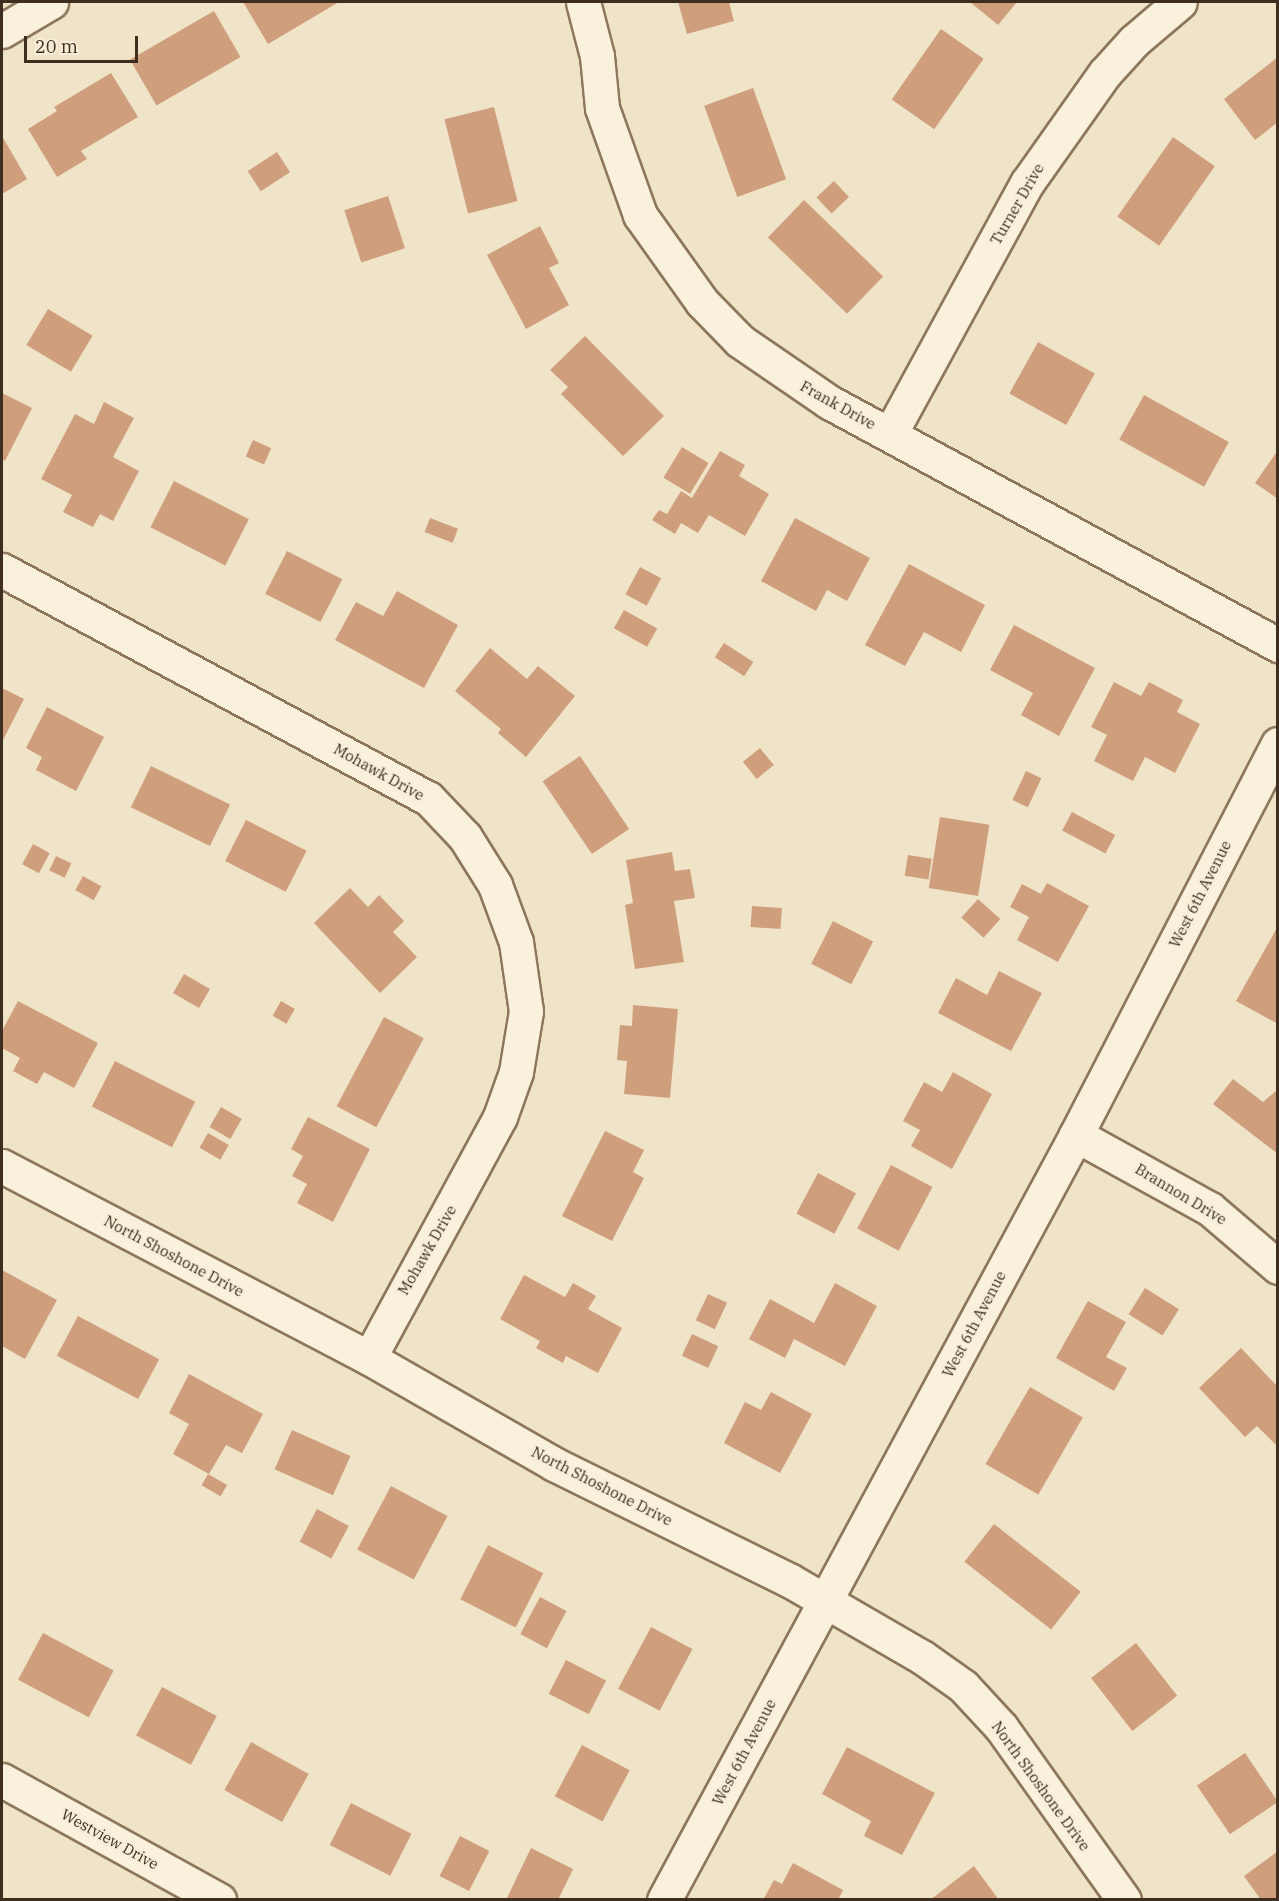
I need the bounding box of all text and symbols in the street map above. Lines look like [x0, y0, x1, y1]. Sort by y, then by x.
scale bar [27, 24, 141, 62]
text: 20 m [35, 35, 78, 58]
street label: Turner Drive [986, 160, 1048, 248]
street label: Frank Drive [797, 377, 879, 433]
street label: Mohawk Drive [331, 740, 427, 804]
street label: West 6th Avenue [1165, 837, 1235, 951]
street label: Brannon Drive [1132, 1160, 1230, 1228]
street label: Mohawk Drive [394, 1202, 460, 1298]
street label: North Shoshone Drive [101, 1211, 247, 1301]
street label: West 6th Avenue [938, 1268, 1010, 1380]
street label: North Shoshone Drive [529, 1443, 675, 1529]
street label: West 6th Avenue [708, 1696, 780, 1808]
street label: North Shoshone Drive [988, 1718, 1094, 1854]
street label: Westview Drive [58, 1805, 162, 1873]

